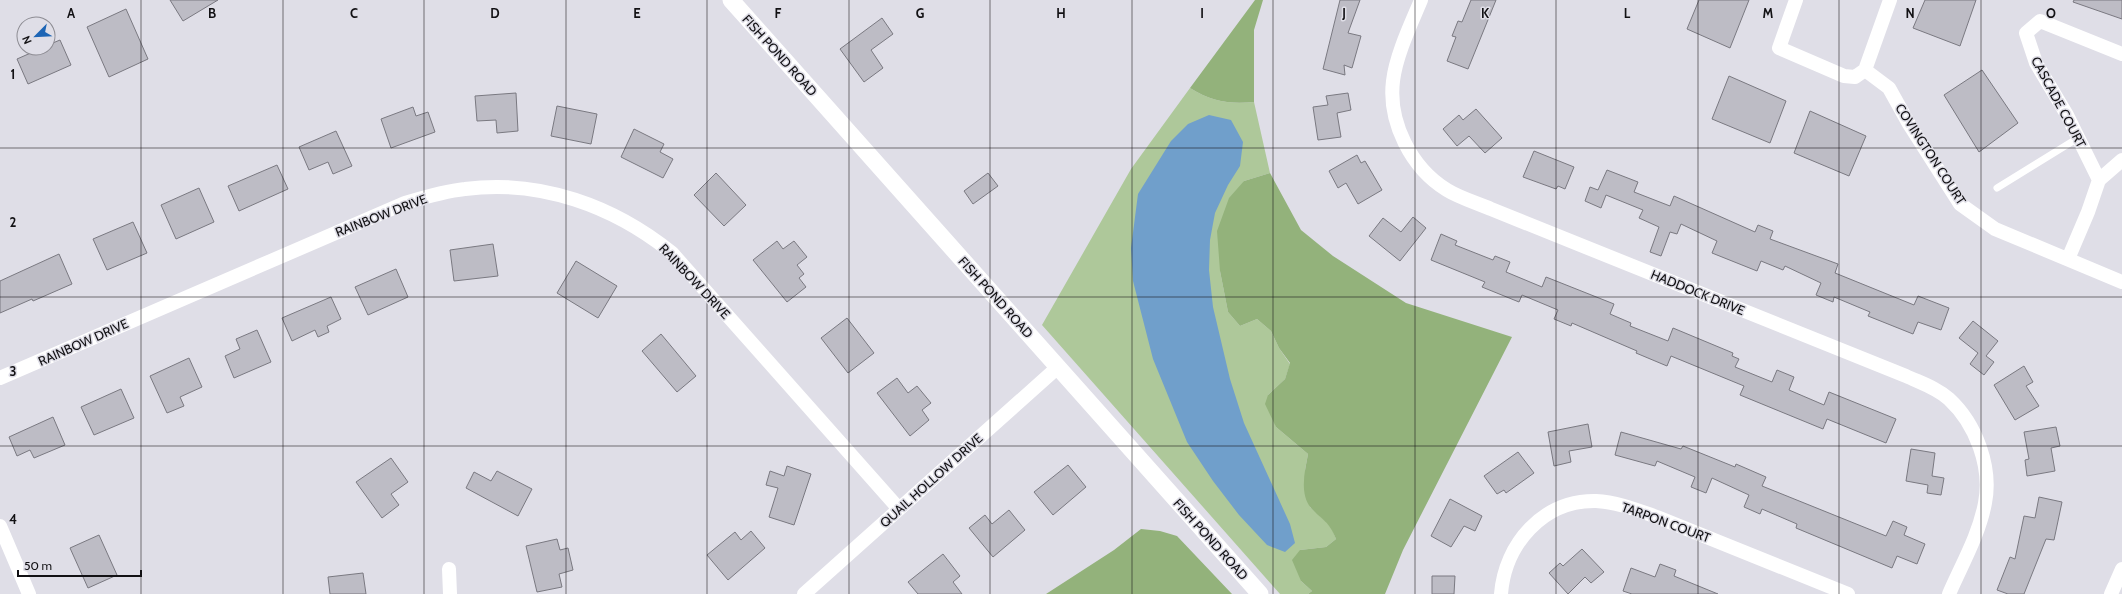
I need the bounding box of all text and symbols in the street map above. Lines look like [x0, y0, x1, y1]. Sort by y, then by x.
text: A [67, 5, 76, 21]
text: B [208, 5, 216, 21]
text: C [350, 5, 358, 21]
text: D [490, 5, 500, 21]
text: E [633, 5, 641, 21]
text: G [916, 5, 925, 21]
text: H [1056, 5, 1066, 21]
text: I [1200, 5, 1204, 21]
text: J [1341, 5, 1346, 21]
text: K [1481, 5, 1490, 21]
text: L [1624, 5, 1631, 21]
text: M [1763, 5, 1774, 21]
text: N [1905, 5, 1915, 21]
text: O [2046, 5, 2056, 21]
street label: FISH POND ROAD [739, 11, 821, 99]
north arrow [16, 16, 56, 56]
text: N [19, 34, 35, 46]
street label: CASCADE COURT [2028, 54, 2090, 150]
text: 1 [11, 66, 15, 82]
street label: COVINGTON COURT [1892, 100, 1970, 208]
street label: RAINBOW DRIVE [333, 190, 429, 240]
text: 2 [10, 214, 17, 230]
street label: RAINBOW DRIVE [656, 240, 734, 322]
street label: FISH POND ROAD [955, 253, 1037, 341]
street label: HADDOCK DRIVE [1649, 266, 1747, 318]
street label: RAINBOW DRIVE [35, 315, 131, 369]
text: 3 [9, 363, 17, 379]
street label: QUAIL HOLLOW DRIVE [876, 430, 986, 530]
street label: FISH POND ROAD [1170, 495, 1252, 583]
street label: TARPON COURT [1619, 499, 1713, 546]
text: 4 [9, 511, 17, 527]
scale bar [18, 552, 141, 578]
text: 50 m [24, 558, 52, 573]

